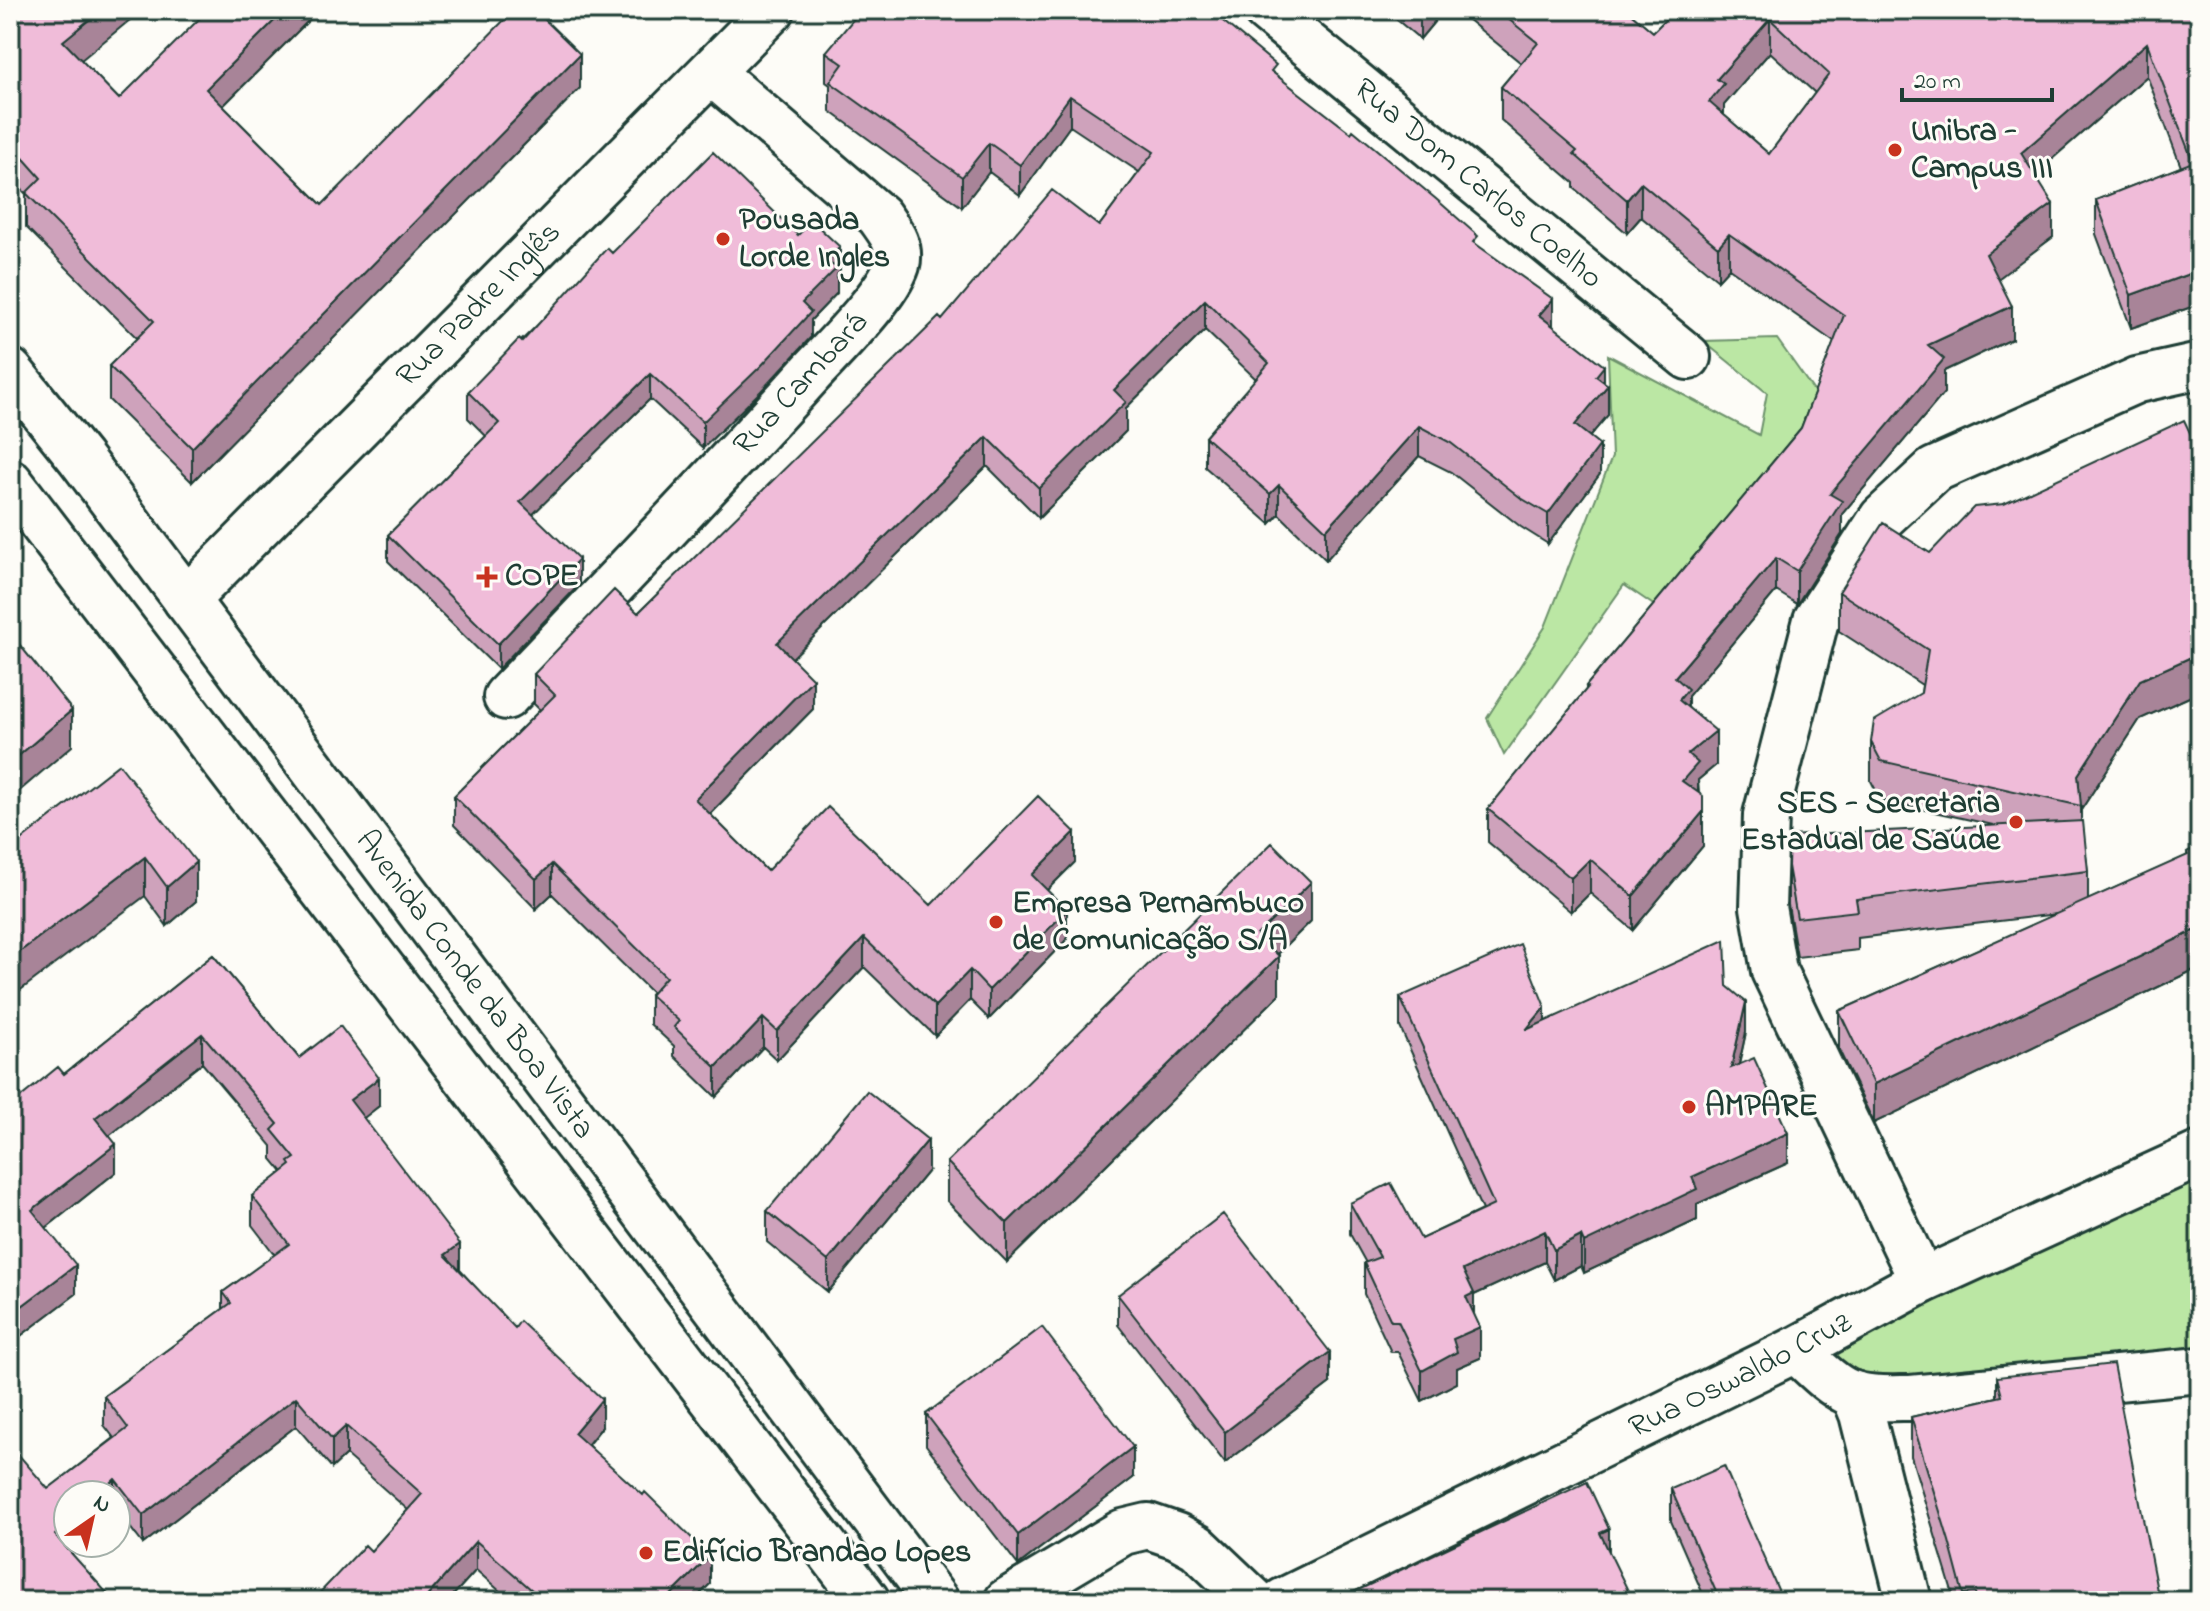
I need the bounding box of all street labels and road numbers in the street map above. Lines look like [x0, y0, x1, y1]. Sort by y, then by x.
street label: Rua Dom Carlos Coelho [1343, 67, 1613, 301]
street label: Rua Padre Inglês [386, 211, 573, 399]
street label: Rua Cambará [722, 302, 880, 467]
street label: Avenida Conde da Boa Vista [343, 820, 606, 1150]
street label: Rua Oswaldo Cruz [1621, 1300, 1861, 1451]

